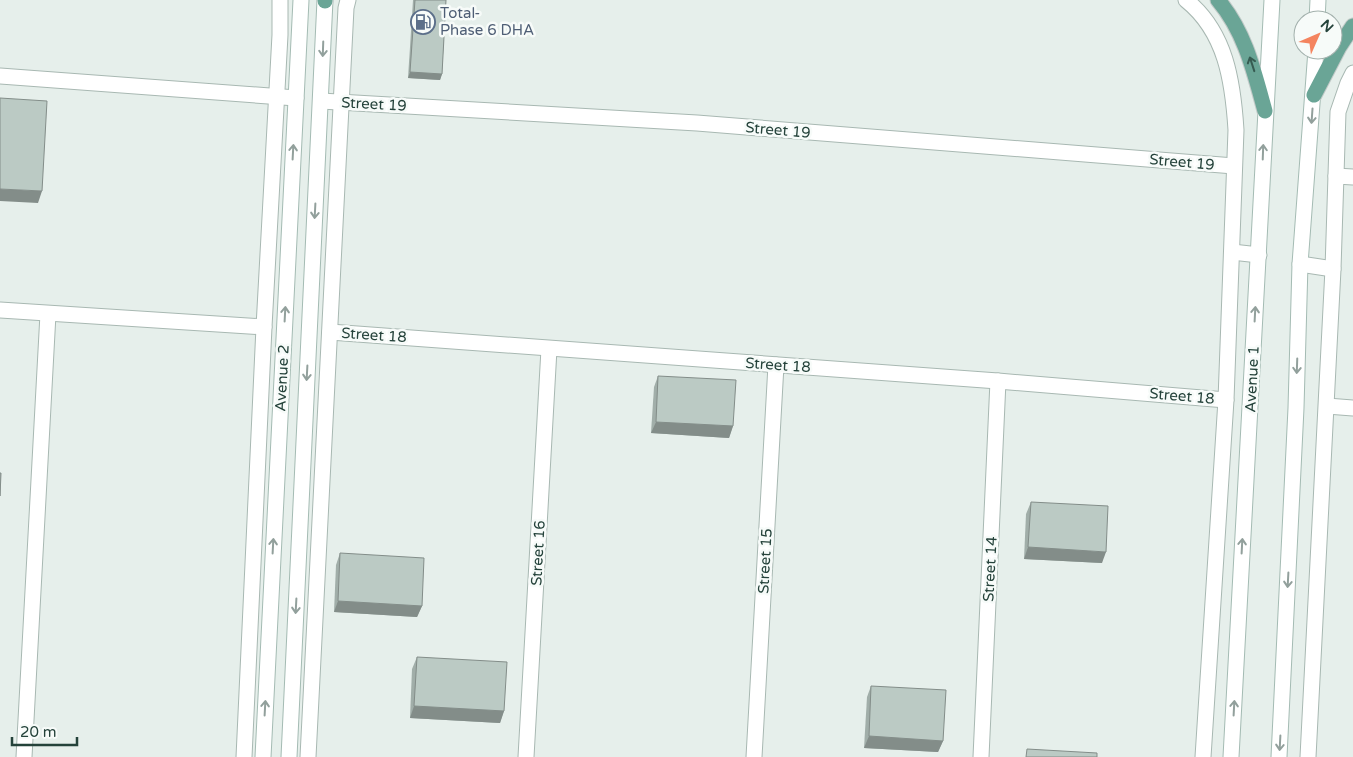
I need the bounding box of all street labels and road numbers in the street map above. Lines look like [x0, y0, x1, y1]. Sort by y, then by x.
street label: Street 19 [341, 93, 407, 115]
street label: Street 19 [745, 118, 811, 142]
street label: Street 19 [1149, 150, 1215, 174]
street label: Street 18 [341, 324, 407, 346]
street label: Avenue 2 [271, 344, 293, 412]
street label: Avenue 1 [1241, 345, 1263, 413]
street label: Street 18 [745, 354, 811, 376]
street label: Street 18 [1149, 384, 1215, 408]
street label: Street 16 [527, 520, 549, 586]
street label: Street 15 [754, 528, 776, 594]
street label: Street 14 [979, 536, 1001, 602]

